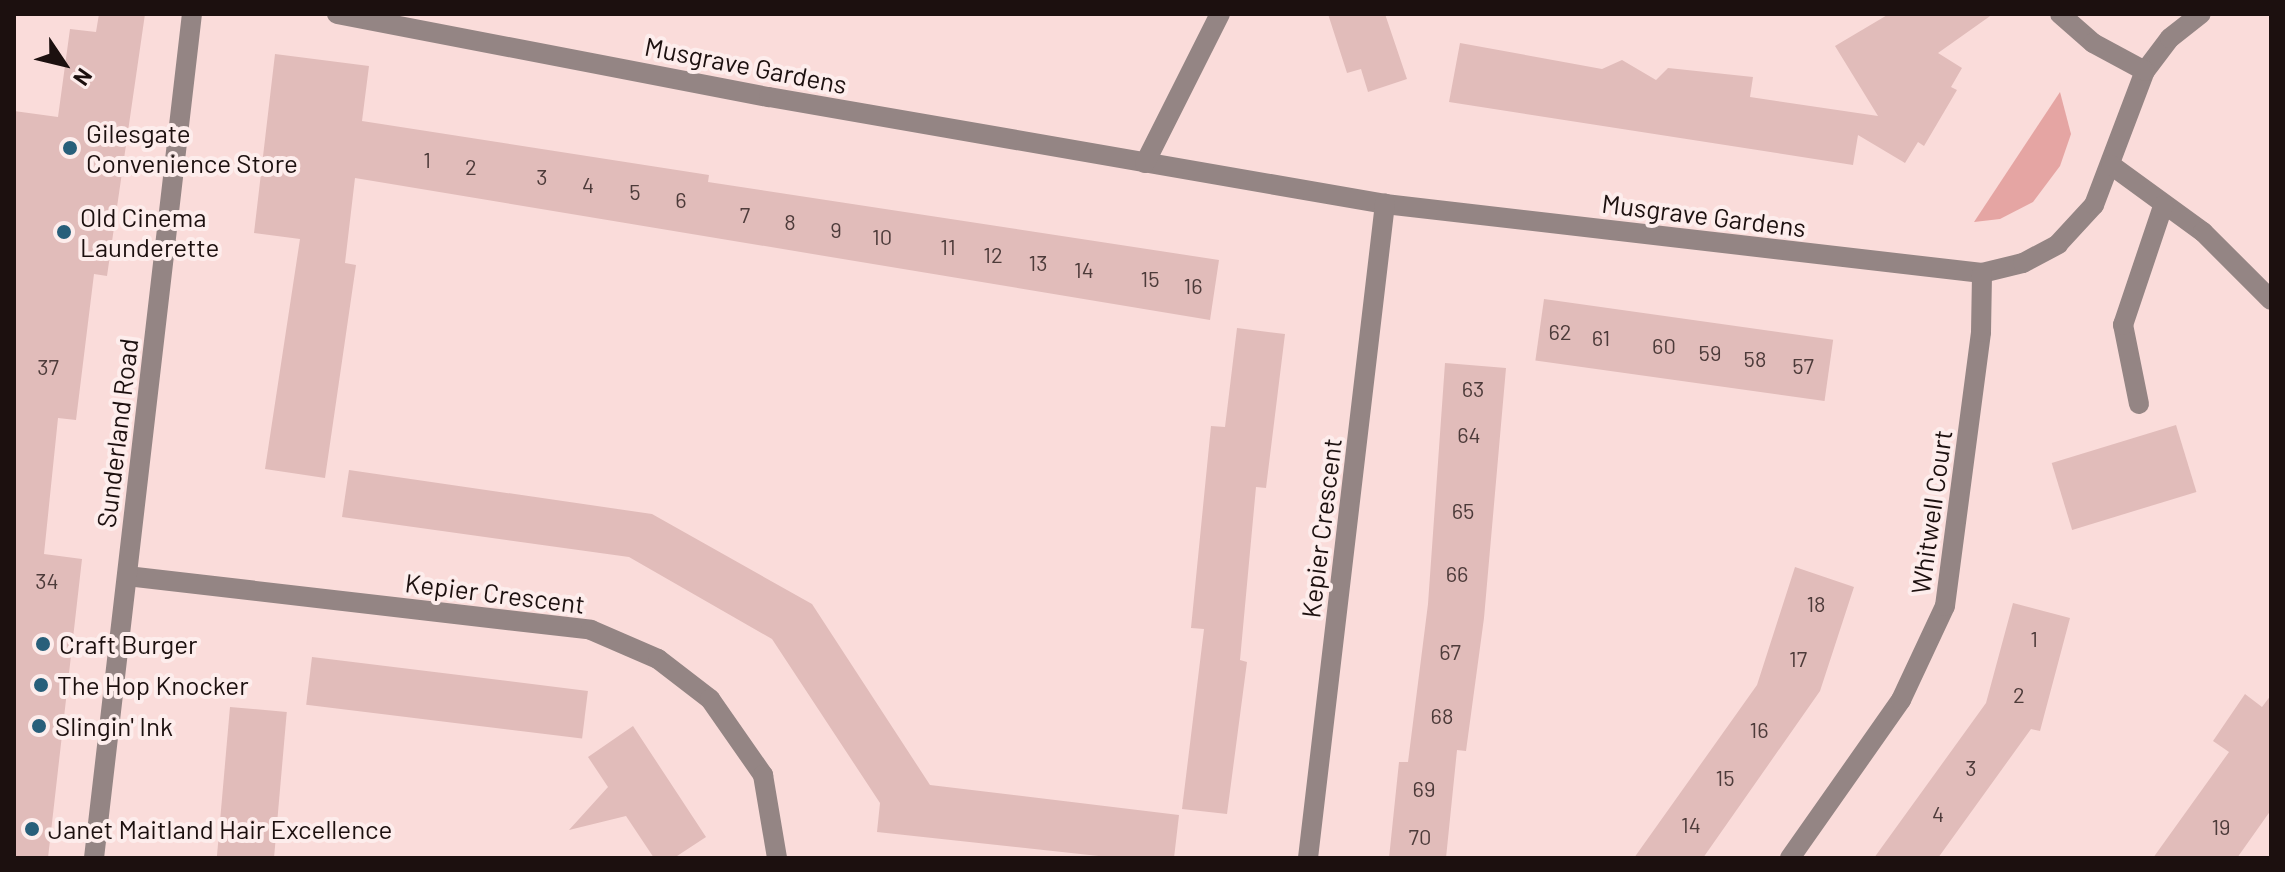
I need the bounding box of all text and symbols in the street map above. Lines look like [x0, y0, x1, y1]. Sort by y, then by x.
north arrow [24, 24, 104, 104]
street label: Musgrave Gardens [642, 30, 850, 100]
text: N [69, 64, 99, 91]
place label: Gilesgate Convenience Store [86, 117, 298, 178]
marker: Gilesgate Convenience Store [61, 139, 79, 157]
house number: 1 [423, 147, 431, 173]
house number: 2 [465, 154, 477, 180]
house number: 3 [536, 164, 548, 190]
house number: 4 [582, 172, 594, 198]
house number: 5 [629, 179, 641, 205]
house number: 6 [675, 187, 687, 213]
street label: Musgrave Gardens [1600, 187, 1808, 243]
place label: Old Cinema Launderette [80, 201, 219, 262]
house number: 7 [740, 202, 750, 228]
house number: 8 [784, 209, 796, 235]
house number: 9 [830, 217, 842, 243]
marker: Old Cinema Launderette [55, 223, 73, 241]
house number: 10 [872, 224, 892, 250]
house number: 11 [940, 234, 956, 260]
house number: 12 [983, 242, 1003, 268]
house number: 13 [1028, 250, 1048, 276]
house number: 14 [1074, 257, 1094, 283]
house number: 15 [1140, 266, 1160, 292]
house number: 16 [1183, 273, 1203, 299]
house number: 62 [1548, 319, 1572, 345]
house number: 61 [1592, 325, 1610, 351]
house number: 60 [1652, 333, 1676, 359]
street label: Sunderland Road [90, 337, 144, 529]
house number: 59 [1699, 340, 1721, 366]
house number: 58 [1744, 346, 1766, 372]
house number: 57 [1792, 353, 1814, 379]
house number: 37 [37, 354, 59, 380]
house number: 63 [1462, 376, 1484, 402]
house number: 64 [1457, 422, 1481, 448]
street label: Whitwell Court [1904, 428, 1958, 596]
street label: Kepier Crescent [1294, 436, 1348, 620]
house number: 65 [1452, 498, 1474, 524]
house number: 66 [1446, 561, 1468, 587]
street label: Kepier Crescent [403, 566, 587, 620]
house number: 34 [35, 568, 59, 594]
house number: 18 [1806, 591, 1826, 617]
house number: 1 [2030, 626, 2038, 652]
place label: Craft Burger [59, 628, 198, 660]
marker: Craft Burger [34, 635, 52, 653]
house number: 67 [1439, 639, 1461, 665]
house number: 17 [1789, 646, 1807, 672]
place label: The Hop Knocker [57, 669, 249, 701]
marker: The Hop Knocker [32, 676, 50, 694]
house number: 2 [2013, 682, 2025, 708]
house number: 68 [1431, 703, 1453, 729]
place label: Slingin' Ink [55, 710, 173, 742]
marker: Slingin' Ink [30, 717, 48, 735]
house number: 16 [1749, 717, 1769, 743]
house number: 3 [1965, 755, 1977, 781]
house number: 15 [1715, 765, 1735, 791]
house number: 69 [1413, 776, 1435, 802]
house number: 4 [1932, 801, 1944, 827]
house number: 14 [1681, 812, 1701, 838]
place label: Janet Maitland Hair Excellence [48, 813, 392, 845]
house number: 19 [2211, 814, 2231, 840]
marker: Janet Maitland Hair Excellence [23, 820, 41, 838]
house number: 70 [1409, 824, 1431, 850]

